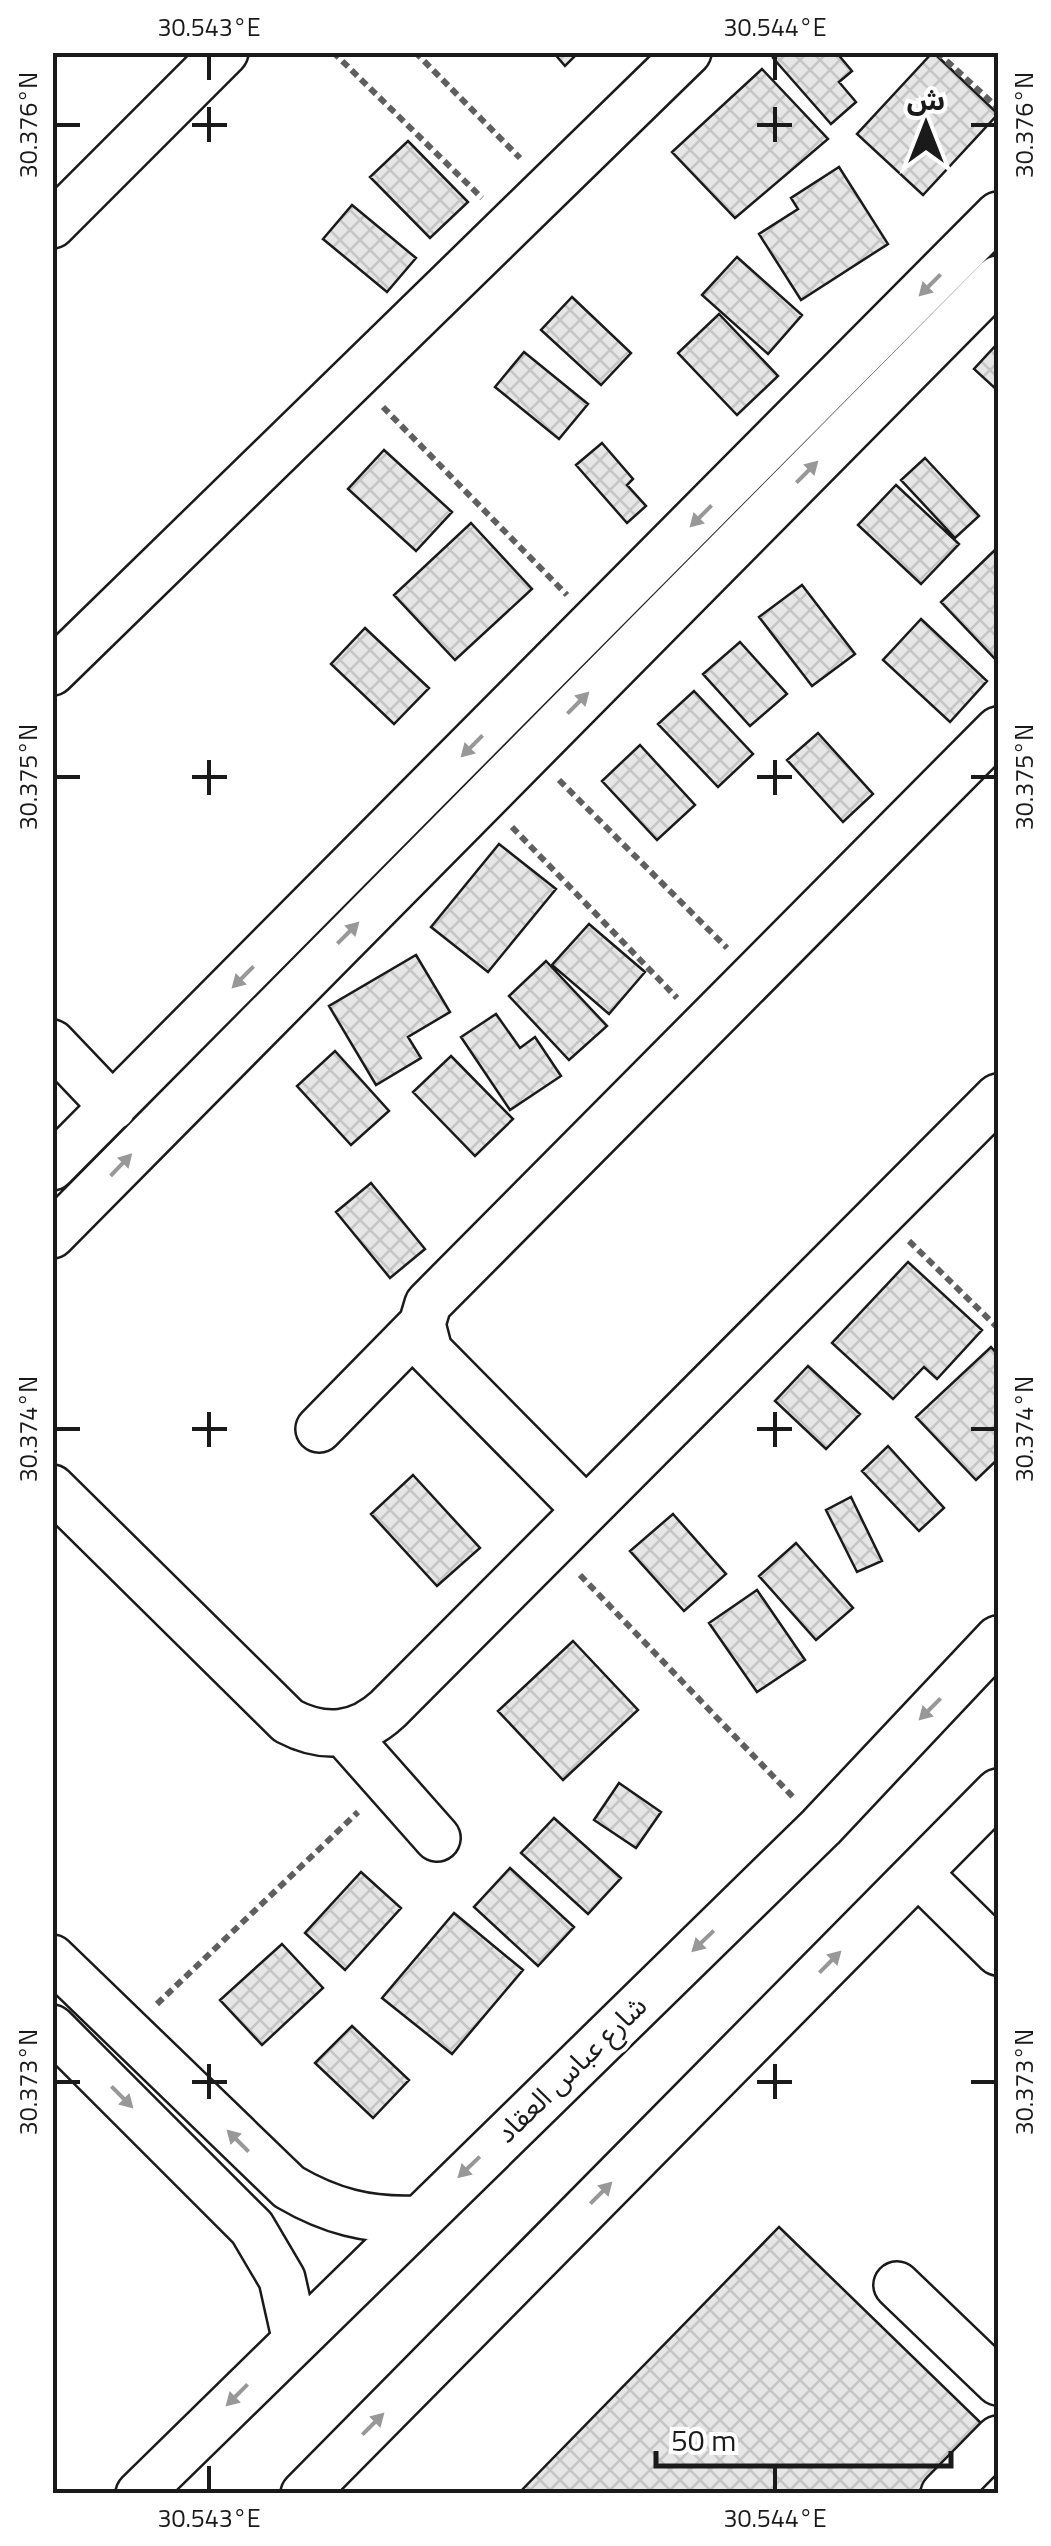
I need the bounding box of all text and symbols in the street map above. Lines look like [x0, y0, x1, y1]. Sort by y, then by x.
text: 30.543°E [157, 8, 261, 46]
text: 30.544°E [723, 8, 827, 46]
text: 30.376°N [9, 72, 47, 178]
text: 30.376°N [1005, 72, 1043, 178]
north arrow [876, 75, 976, 175]
text: ش [907, 78, 945, 121]
one-way arrow [919, 272, 942, 296]
one-way arrow [794, 461, 818, 485]
one-way arrow [690, 503, 713, 527]
one-way arrow [565, 691, 589, 715]
text: 30.375°N [9, 724, 47, 830]
text: 30.375°N [1005, 724, 1043, 830]
one-way arrow [461, 734, 485, 758]
one-way arrow [336, 922, 360, 945]
one-way arrow [232, 965, 256, 989]
one-way arrow [108, 1153, 132, 1177]
text: 30.374°N [9, 1376, 47, 1482]
text: 30.374°N [1005, 1376, 1043, 1482]
one-way arrow [919, 1696, 942, 1720]
one-way arrow [691, 1929, 715, 1952]
one-way arrow [818, 1951, 841, 1975]
street label: شارع عباس العقاد [485, 1985, 656, 2152]
text: 30.373°N [9, 2029, 47, 2135]
text: 30.373°N [1005, 2029, 1043, 2135]
one-way arrow [109, 2085, 133, 2108]
one-way arrow [226, 2130, 250, 2153]
one-way arrow [458, 2155, 482, 2178]
one-way arrow [589, 2182, 613, 2206]
one-way arrow [226, 2382, 250, 2406]
scale bar [656, 2406, 951, 2468]
one-way arrow [360, 2413, 384, 2437]
text: 50 m [671, 2417, 736, 2463]
text: 30.543°E [157, 2499, 261, 2537]
text: 30.544°E [723, 2499, 827, 2537]

